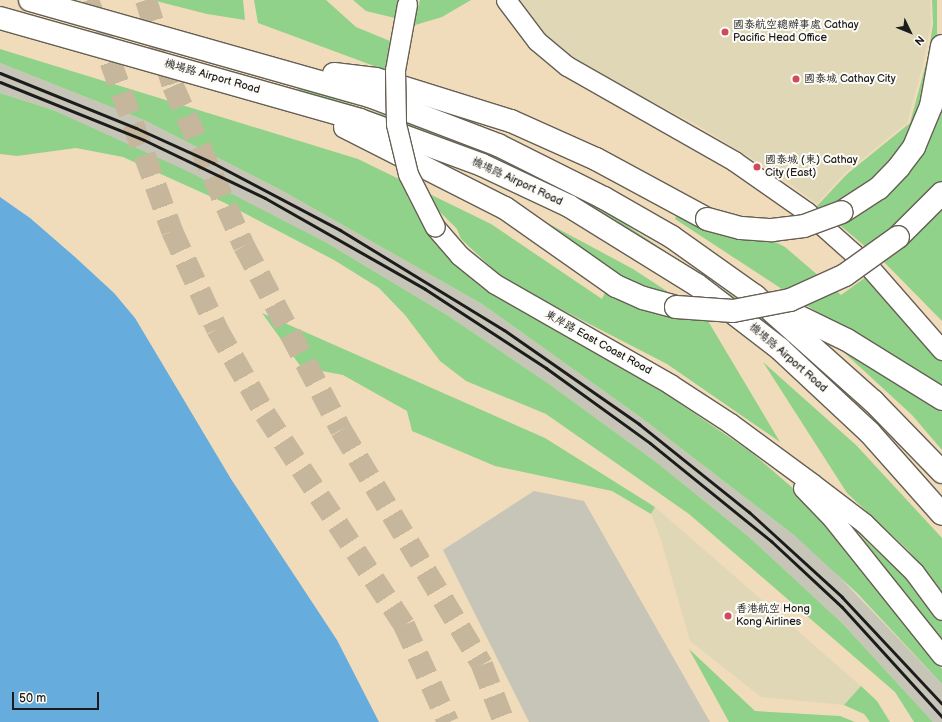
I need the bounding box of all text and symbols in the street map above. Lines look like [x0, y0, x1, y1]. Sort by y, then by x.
north arrow [890, 12, 930, 52]
place label: 國泰航空總辦事處 Cathay Pacific Head Office [733, 19, 859, 45]
marker: 國泰航空總辦事處 Cathay Pacific Head Office [720, 27, 730, 37]
text: N [912, 33, 927, 48]
street label: 機場路 Airport Road [163, 57, 261, 97]
place label: 國泰城 Cathay City [804, 72, 896, 86]
marker: 國泰城 Cathay City [791, 74, 801, 84]
place label: 國泰城 (東) Cathay City (East) [765, 154, 858, 180]
street label: 機場路 Airport Road [469, 155, 565, 209]
marker: 國泰城 (東) Cathay City (East) [752, 162, 762, 172]
street label: 東岸路 East Coast Road [542, 308, 654, 378]
street label: 機場路 Airport Road [746, 321, 830, 395]
place label: 香港航空 Hong Kong Airlines [736, 603, 810, 629]
marker: 香港航空 Hong Kong Airlines [723, 611, 733, 621]
scale bar [14, 684, 101, 710]
text: 50 m [19, 691, 46, 706]

